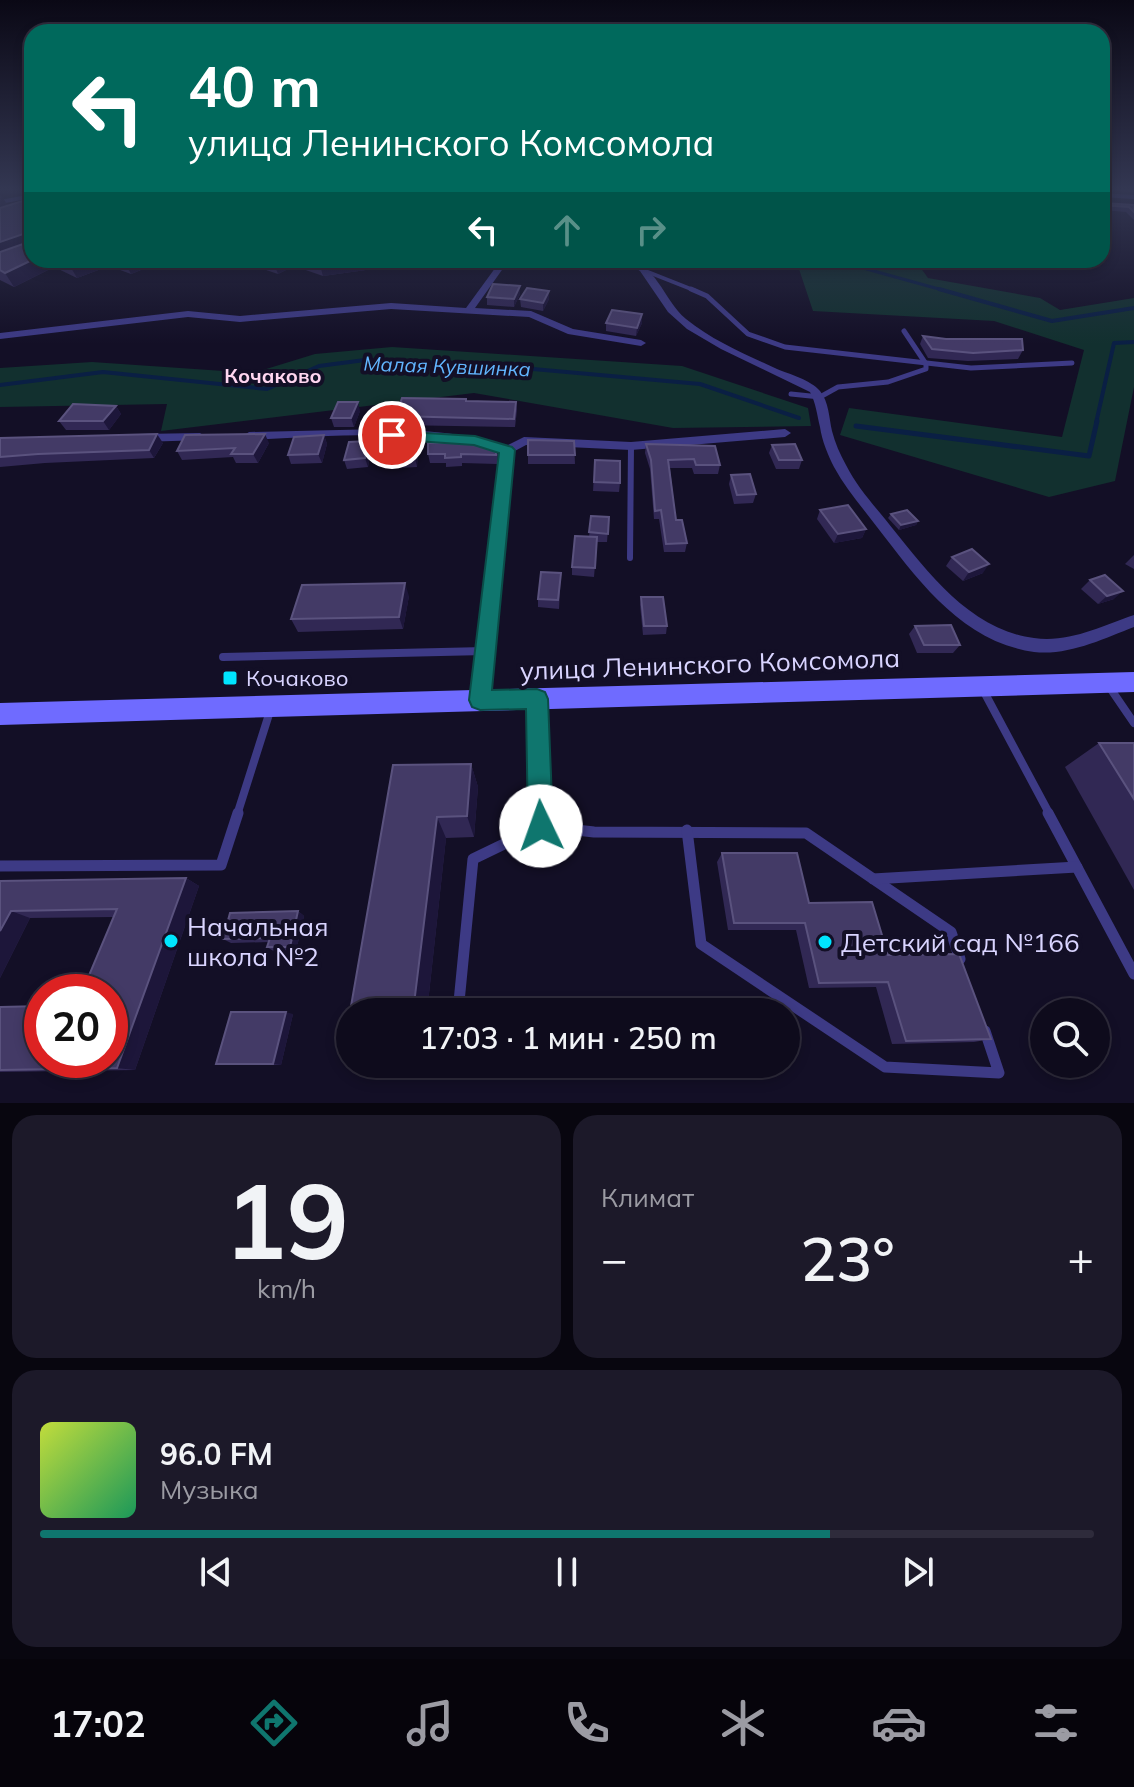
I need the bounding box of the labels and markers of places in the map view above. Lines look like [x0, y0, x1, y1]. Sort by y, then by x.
pin [358, 401, 426, 469]
place label: Кочаково [246, 664, 349, 692]
marker: Кочаково [221, 669, 239, 687]
place label: Начальная школа №2 [187, 910, 329, 973]
place label: Детский сад №166 [841, 926, 1080, 959]
marker: Начальная школа №2 [162, 932, 180, 950]
marker: Детский сад №166 [816, 933, 834, 951]

